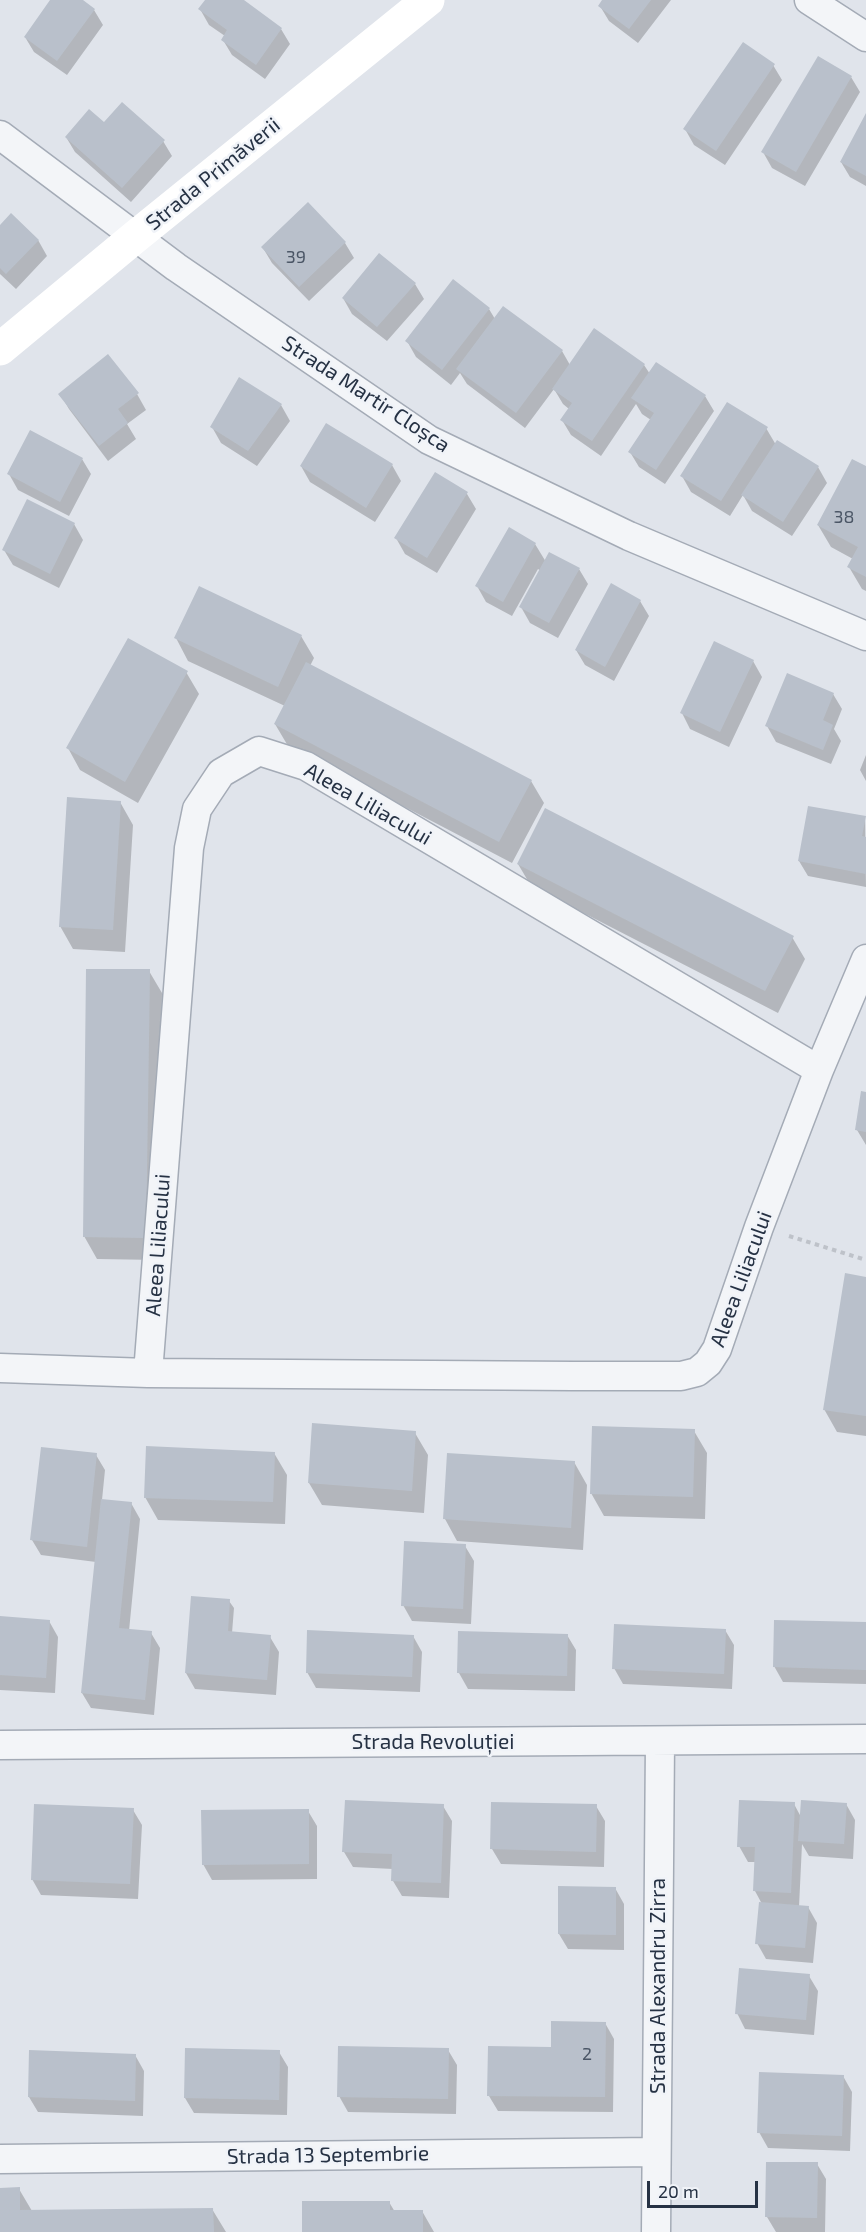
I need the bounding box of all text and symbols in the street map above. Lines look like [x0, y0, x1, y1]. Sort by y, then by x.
street label: Strada Primăverii [141, 112, 285, 236]
house number: 39 [286, 246, 306, 268]
street label: Strada Martir Cloșca [277, 330, 455, 458]
house number: 38 [834, 506, 854, 528]
street label: Aleea Liliacului [300, 757, 436, 851]
street label: Aleea Liliacului [140, 1173, 176, 1317]
street label: Aleea Liliacului [705, 1208, 777, 1350]
street label: Strada Revoluției [352, 1729, 514, 1755]
street label: Strada Alexandru Zirra [645, 1878, 671, 2094]
house number: 2 [582, 2043, 592, 2065]
street label: Strada 13 Septembrie [227, 2141, 429, 2169]
scale bar [650, 2169, 761, 2207]
text: 20 m [658, 2180, 699, 2202]

